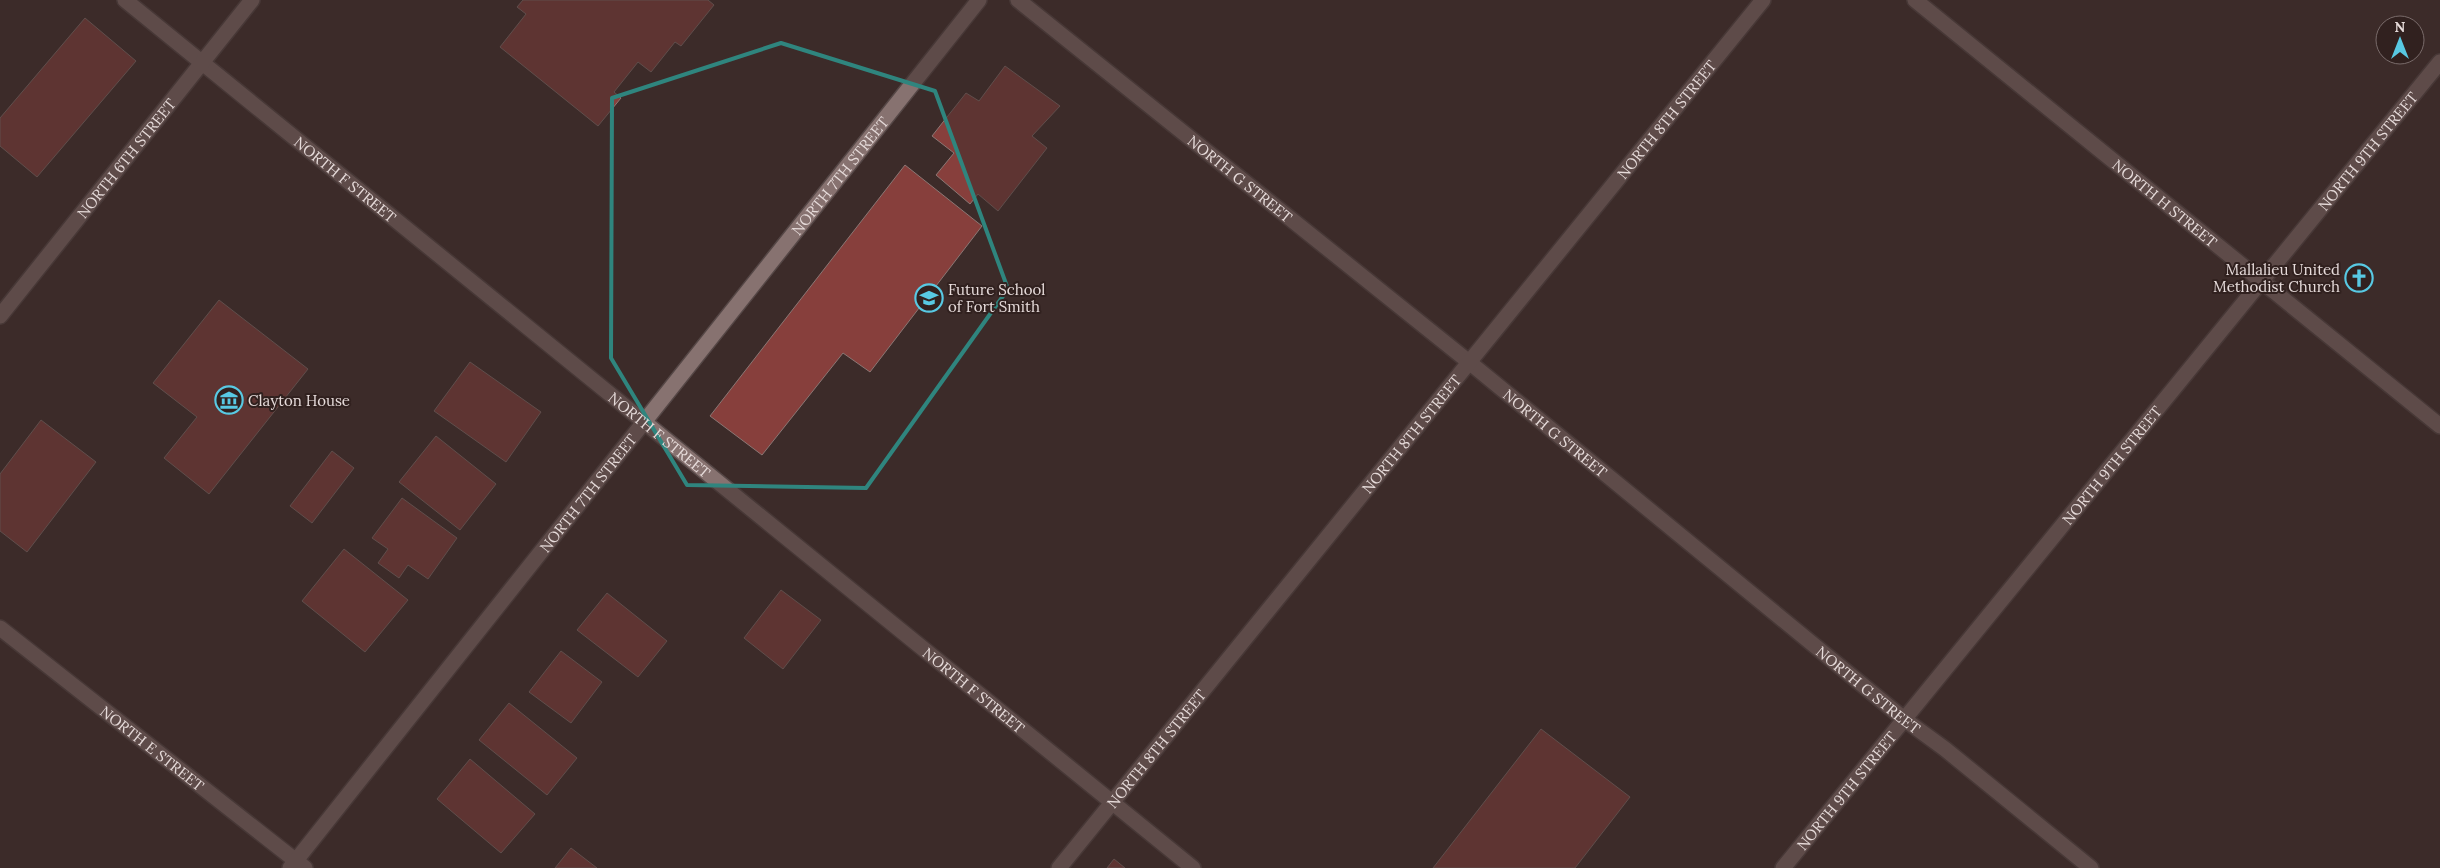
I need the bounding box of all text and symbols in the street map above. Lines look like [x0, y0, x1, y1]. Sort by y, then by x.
north arrow [2375, 15, 2425, 65]
text: N [2395, 18, 2406, 36]
street label: NORTH 8TH STREET [1612, 56, 1720, 183]
street label: NORTH 9TH STREET [2313, 88, 2422, 214]
street label: NORTH 6TH STREET [73, 94, 180, 222]
street label: NORTH 7TH STREET [787, 112, 893, 239]
street label: NORTH G STREET [1184, 131, 1297, 226]
street label: NORTH F STREET [291, 132, 401, 226]
street label: NORTH H STREET [2109, 155, 2222, 251]
place label: Mallalieu United Methodist Church [2213, 260, 2340, 296]
church icon: Mallalieu United Methodist Church [2344, 263, 2374, 293]
place label: Future School of Fort Smith [948, 280, 1045, 316]
school or university icon: Future School of Fort Smith [914, 283, 944, 313]
street label: NORTH 8TH STREET [1357, 370, 1465, 497]
museum icon: Clayton House [214, 385, 244, 415]
street label: NORTH G STREET [1499, 385, 1612, 481]
street label: NORTH F STREET [605, 387, 715, 482]
place label: Clayton House [248, 391, 350, 410]
street label: NORTH 9TH STREET [2058, 401, 2166, 528]
street label: NORTH 7TH STREET [535, 429, 641, 556]
street label: NORTH G STREET [1812, 642, 1925, 738]
street label: NORTH F STREET [919, 643, 1029, 737]
street label: NORTH 8TH STREET [1102, 685, 1210, 812]
street label: NORTH E STREET [97, 701, 209, 795]
street label: NORTH 9TH STREET [1792, 727, 1900, 854]

